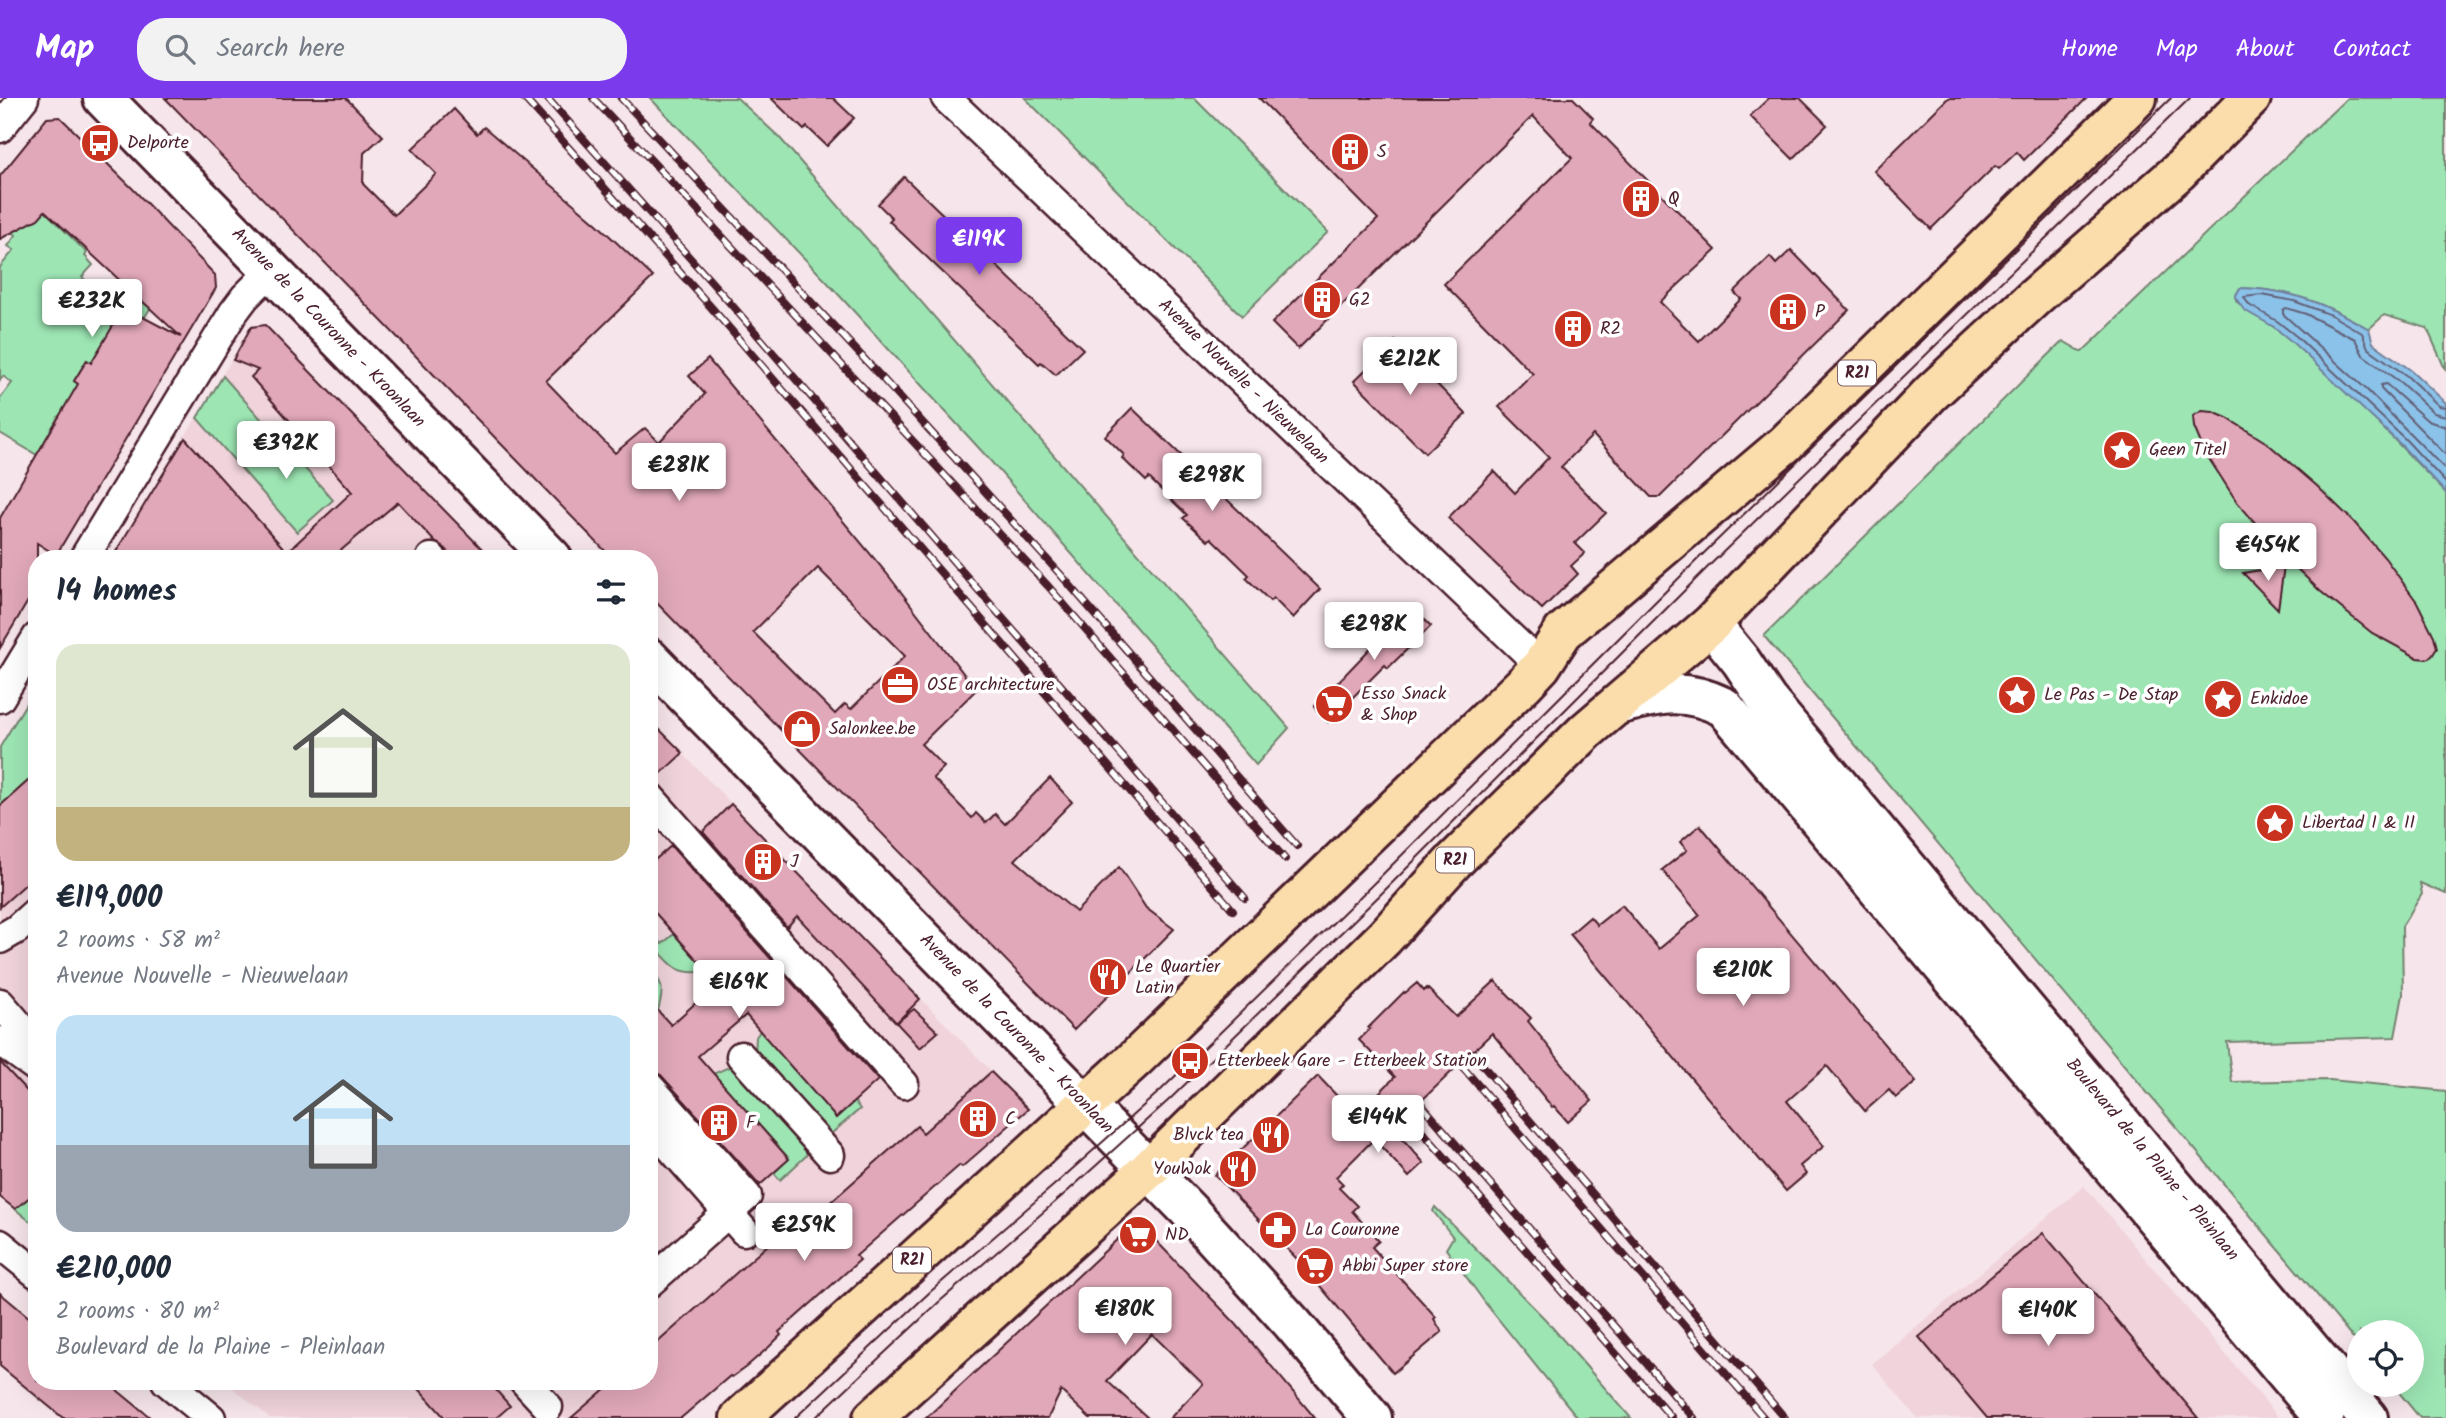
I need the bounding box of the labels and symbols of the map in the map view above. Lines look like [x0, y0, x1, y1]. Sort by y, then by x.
bus stop icon: Delporte [79, 122, 121, 164]
place label: Delporte [127, 129, 189, 158]
building icon: S [1329, 131, 1371, 173]
place label: S [1377, 138, 1387, 167]
building icon: Q [1620, 178, 1662, 220]
place label: Q [1668, 185, 1680, 214]
pin: €119K [930, 218, 1028, 277]
street label: Avenue de la Couronne - Kroonlaan [224, 221, 432, 435]
building icon: G2 [1301, 279, 1343, 321]
pin: €232K [43, 280, 141, 339]
place label: G2 [1349, 286, 1370, 315]
building icon: P [1767, 291, 1809, 333]
street label: Avenue Nouvelle - Nieuwelaan [1151, 292, 1335, 472]
place label: P [1815, 298, 1826, 327]
building icon: R2 [1552, 308, 1594, 350]
place label: R2 [1600, 315, 1621, 344]
pin: €212K [1361, 338, 1459, 397]
road number: R21 [1838, 360, 1876, 386]
pin: €392K [237, 422, 335, 481]
place icon: Geen Titel [2101, 429, 2143, 471]
place label: Geen Titel [2149, 436, 2227, 465]
pin: €281K [630, 444, 728, 503]
pin: €298K [1163, 454, 1261, 513]
pin: €454K [2219, 524, 2317, 583]
pin: €298K [1325, 602, 1423, 662]
office icon: OSE architecture [879, 664, 921, 706]
place label: OSE architecture [927, 671, 1054, 700]
place icon: Le Pas - De Stap [1996, 674, 2038, 716]
place icon: Enkidoe [2202, 678, 2244, 720]
place label: Esso Snack & Shop [1361, 680, 1447, 730]
place label: Le Pas - De Stap [2044, 681, 2179, 710]
supermarket icon: Esso Snack & Shop [1313, 683, 1355, 725]
place label: Enkidoe [2250, 685, 2308, 714]
shop icon: Salonkee.be [781, 708, 823, 750]
place label: Salonkee.be [829, 715, 916, 744]
place icon: Libertad I & II [2254, 802, 2296, 844]
place label: Libertad I & II [2302, 809, 2415, 838]
building icon: J [742, 841, 784, 883]
place label: J [790, 848, 799, 877]
road number: R21 [1436, 848, 1474, 873]
street label: Avenue de la Couronne - Kroonlaan [915, 930, 1117, 1138]
pin: €210K [1694, 948, 1792, 1008]
place label: Le Quartier Latin [1135, 953, 1221, 1003]
restaurant icon: Le Quartier Latin [1087, 956, 1129, 998]
pin: €169K [690, 960, 788, 1020]
bus stop icon: Etterbeek Gare - Etterbeek Station [1169, 1040, 1211, 1082]
place label: Etterbeek Gare - Etterbeek Station [1217, 1047, 1487, 1076]
street label: Boulevard de la Plaine - Pleinlaan [2058, 1052, 2246, 1268]
pin: €144K [1329, 1096, 1427, 1155]
building icon: C [957, 1098, 999, 1140]
building icon: F [698, 1102, 740, 1144]
place label: C [1005, 1108, 1016, 1130]
place label: F [746, 1109, 757, 1138]
restaurant icon: Blvck tea [1250, 1114, 1292, 1156]
place label: Blvck tea [1173, 1121, 1244, 1150]
restaurant icon: YouWok [1217, 1148, 1259, 1190]
place label: YouWok [1153, 1155, 1212, 1184]
pin: €259K [755, 1204, 853, 1263]
pharmacy icon: La Couronne [1257, 1209, 1299, 1251]
supermarket icon: ND [1117, 1214, 1159, 1256]
place label: La Couronne [1305, 1216, 1399, 1245]
place label: ND [1165, 1221, 1189, 1250]
supermarket icon: Abbi Super store [1294, 1245, 1336, 1287]
road number: R21 [893, 1248, 931, 1272]
place label: Abbi Super store [1342, 1252, 1468, 1281]
pin: €180K [1076, 1288, 1174, 1347]
pin: €140K [1999, 1288, 2097, 1348]

